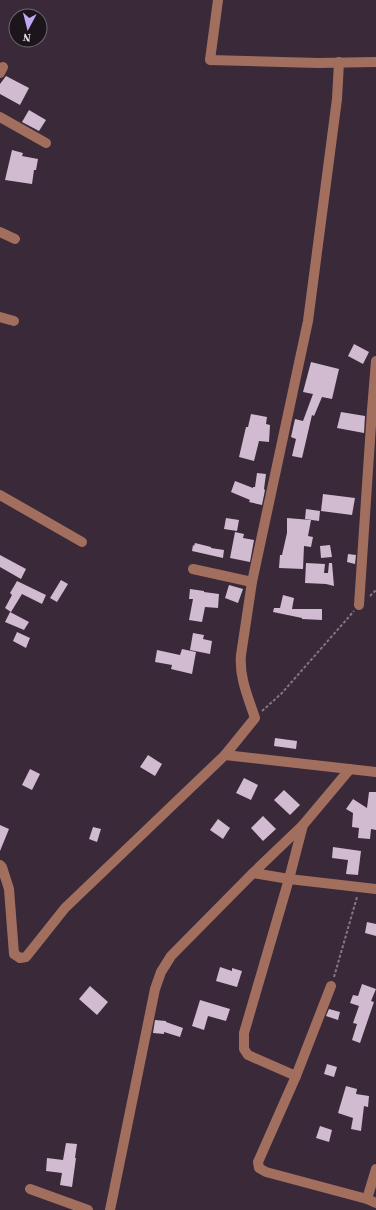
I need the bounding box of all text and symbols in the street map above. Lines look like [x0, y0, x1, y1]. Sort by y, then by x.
north arrow [8, 8, 48, 48]
text: N [22, 29, 32, 45]

